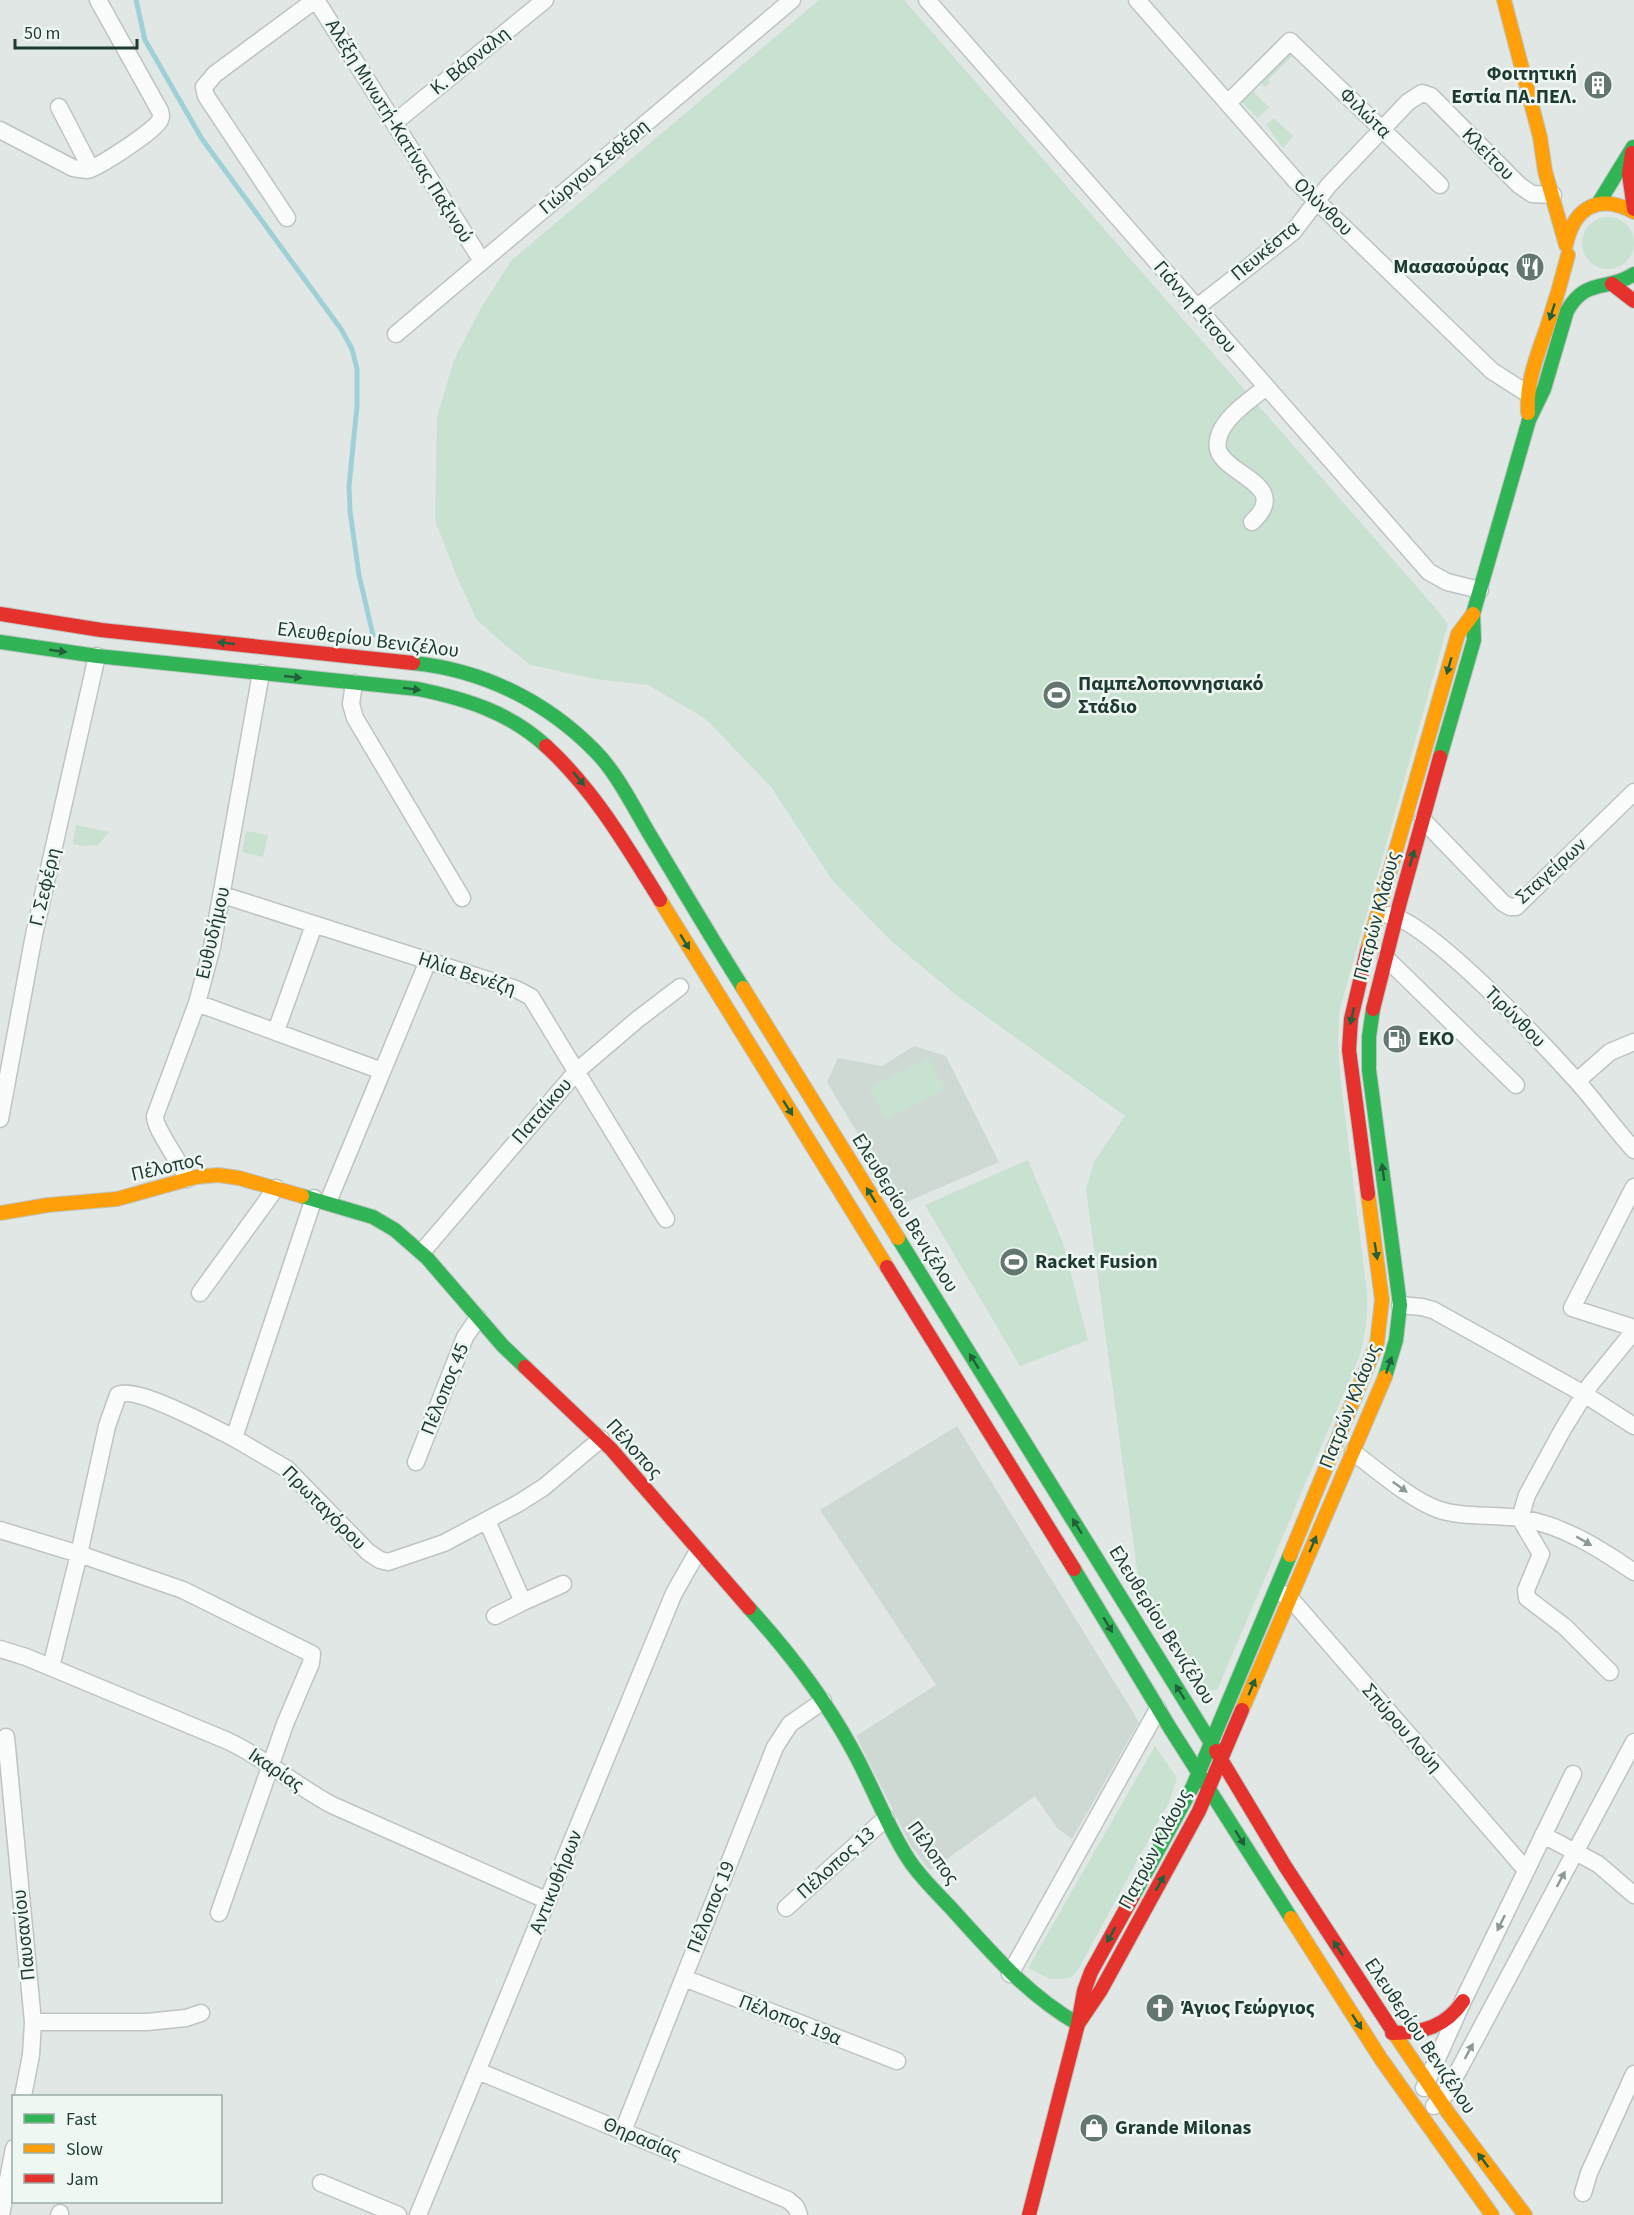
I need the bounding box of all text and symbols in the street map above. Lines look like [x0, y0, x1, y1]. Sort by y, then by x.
scale bar [15, 12, 136, 50]
street label: Αλέξη Μινωτή-Κατίνας Παξινού [318, 14, 480, 248]
street label: Κ. Βάρναλη [424, 20, 516, 102]
text: 50 m [24, 21, 60, 46]
place label: Φοιτητική Εστία ΠΑ.ΠΕΛ. [1451, 60, 1577, 111]
building icon: Φοιτητική Εστία ΠΑ.ΠΕΛ. [1582, 69, 1614, 101]
street label: Φιλώτα [1333, 81, 1397, 145]
street label: Γιώργου Σεφέρη [533, 113, 655, 221]
street label: Κλείτου [1455, 121, 1521, 187]
street label: Ολύνθου [1287, 171, 1359, 243]
street label: Πευκέστα [1225, 214, 1305, 288]
restaurant icon: Μασασούρας [1514, 251, 1546, 283]
place label: Μασασούρας [1393, 253, 1509, 281]
street label: Γιάννη Ρίτσου [1147, 255, 1243, 359]
one-way arrow [1547, 303, 1556, 321]
street label: Ελευθερίου Βενιζέλου [276, 615, 460, 665]
one-way arrow [217, 638, 236, 648]
one-way arrow [49, 646, 68, 655]
one-way arrow [1444, 657, 1453, 675]
place label: Παμπελοποννησιακό Στάδιο [1078, 670, 1264, 721]
one-way arrow [284, 672, 303, 682]
sports icon: Παμπελοποννησιακό Στάδιο [1041, 679, 1073, 711]
one-way arrow [403, 684, 422, 693]
one-way arrow [572, 771, 585, 786]
street label: Σταγείρων [1509, 831, 1593, 911]
street label: Γ. Σεφέρη [22, 845, 68, 929]
street label: Πατρών Κλάους [1346, 848, 1408, 984]
one-way arrow [1408, 849, 1417, 867]
street label: Ευθυδήμου [189, 884, 237, 982]
one-way arrow [680, 934, 691, 950]
street label: Ηλία Βενέζη [414, 945, 520, 1003]
street label: Τιρύνθου [1478, 980, 1552, 1054]
one-way arrow [1347, 1007, 1356, 1026]
fuel station icon: EKO [1381, 1023, 1413, 1055]
place label: EKO [1418, 1025, 1454, 1053]
street label: Παταίκου [505, 1072, 579, 1150]
one-way arrow [782, 1100, 793, 1116]
street label: Ελευθερίου Βενιζέλου [845, 1128, 965, 1298]
street label: Πέλοπος [128, 1145, 206, 1189]
one-way arrow [1379, 1163, 1388, 1182]
one-way arrow [866, 1187, 877, 1203]
one-way arrow [1371, 1241, 1380, 1260]
sports icon: Racket Fusion [998, 1246, 1030, 1278]
place label: Racket Fusion [1035, 1248, 1158, 1276]
street label: Πέλοπος 45 [414, 1339, 476, 1439]
street label: Πατρών Κλάους [1312, 1339, 1388, 1473]
one-way arrow [969, 1353, 980, 1369]
one-way arrow [1385, 1356, 1395, 1374]
street label: Πέλοπος [599, 1413, 669, 1486]
street label: Πρωταγόρου [275, 1459, 373, 1557]
one-way arrow [1393, 1480, 1408, 1492]
one-way arrow [1072, 1518, 1083, 1534]
one-way arrow [1308, 1535, 1318, 1553]
one-way arrow [1576, 1535, 1592, 1546]
street label: Ελευθερίου Βενιζέλου [1102, 1540, 1222, 1710]
one-way arrow [1102, 1617, 1113, 1633]
street label: Σπύρου Λούη [1355, 1677, 1449, 1779]
one-way arrow [1248, 1678, 1257, 1696]
one-way arrow [1175, 1684, 1186, 1700]
street label: Ικαρίας [243, 1741, 310, 1799]
street label: Πατρών Κλάους [1111, 1784, 1199, 1914]
street label: Πέλοπος [900, 1815, 966, 1891]
street label: Πέλοπος 13 [791, 1820, 881, 1906]
street label: Αντικυθήρων [523, 1826, 590, 1938]
one-way arrow [1235, 1830, 1246, 1846]
street label: Πέλοπος 19 [680, 1857, 742, 1957]
one-way arrow [1556, 1871, 1566, 1888]
one-way arrow [1155, 1874, 1165, 1891]
street label: Παυσανίου [5, 1888, 43, 1982]
one-way arrow [1496, 1914, 1506, 1932]
one-way arrow [1106, 1927, 1116, 1944]
one-way arrow [1333, 1940, 1344, 1956]
street label: Ελευθερίου Βενιζέλου [1357, 1952, 1483, 2120]
street label: Πέλοπος 19α [735, 1988, 845, 2052]
church icon: Άγιος Γεώργιος [1144, 1992, 1176, 2024]
place label: Άγιος Γεώργιος [1181, 1994, 1315, 2022]
one-way arrow [1351, 2014, 1362, 2030]
one-way arrow [1464, 2043, 1474, 2060]
legend [12, 2095, 222, 2203]
text: Fast [66, 2107, 97, 2132]
street label: Θηρασίας [599, 2110, 686, 2168]
shop icon: Grande Milonas [1078, 2112, 1110, 2144]
place label: Grande Milonas [1115, 2114, 1252, 2142]
text: Slow [66, 2137, 103, 2162]
one-way arrow [1477, 2152, 1489, 2168]
text: Jam [66, 2167, 99, 2192]

